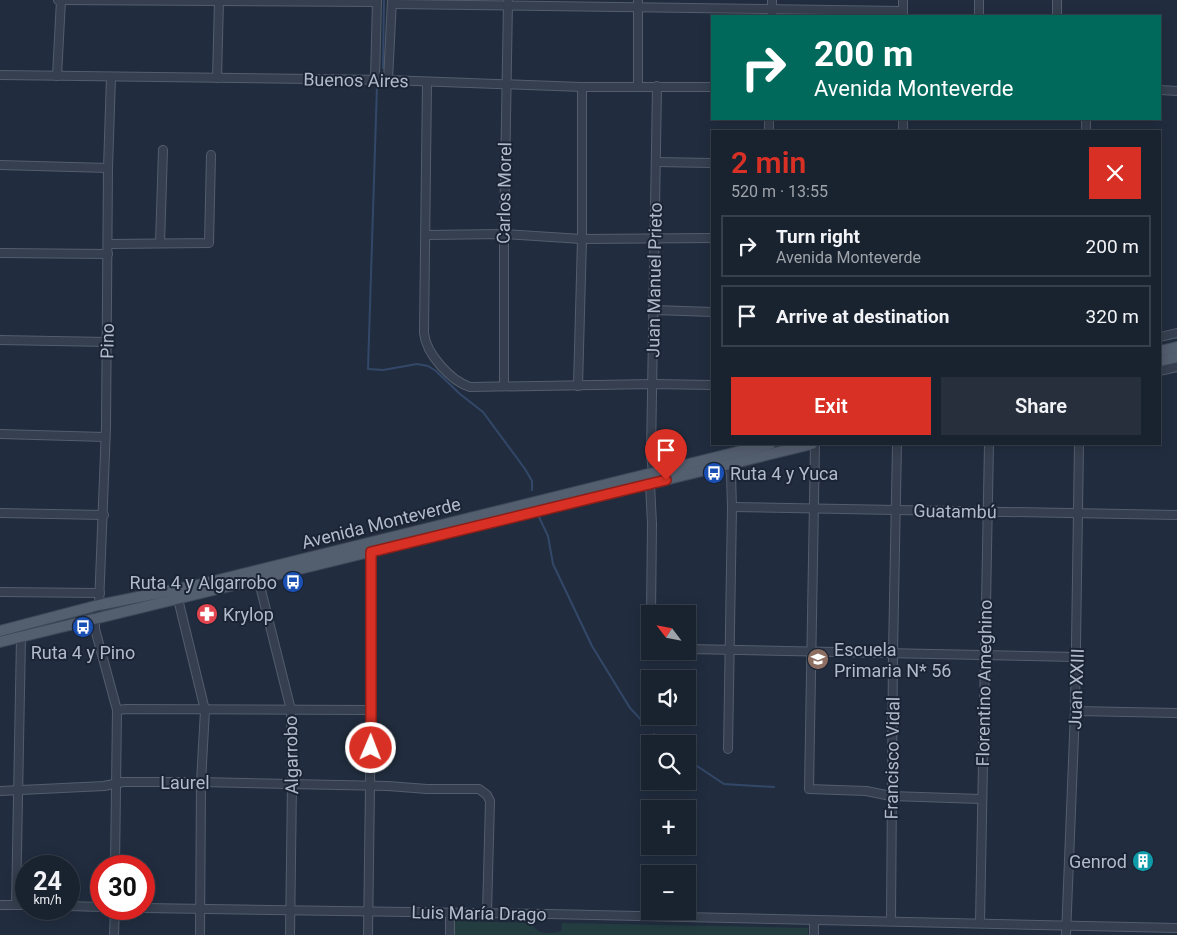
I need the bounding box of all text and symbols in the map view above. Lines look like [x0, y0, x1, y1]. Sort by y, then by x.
text: 200 m [814, 34, 913, 75]
icon: right [731, 35, 796, 100]
street label: Buenos Aires [303, 69, 409, 91]
text: Avenida Monteverde [814, 76, 1013, 101]
street label: Carlos Morel [493, 142, 515, 244]
text: 2 min [731, 145, 806, 180]
button: close [1089, 147, 1141, 199]
text: 520 m · 13:55 [731, 182, 828, 201]
street label: Juan Manuel Prieto [642, 202, 666, 358]
text: Turn right [776, 225, 860, 248]
icon: right [733, 232, 761, 260]
text: 200 m [1086, 235, 1139, 258]
text: Avenida Monteverde [776, 248, 921, 267]
icon: arrive [733, 302, 761, 330]
text: Arrive at destination [776, 305, 949, 328]
text: 320 m [1086, 305, 1139, 328]
street label: Pino [96, 323, 118, 359]
button: Exit [731, 377, 931, 435]
button: Share [941, 377, 1141, 435]
pin [645, 429, 687, 480]
icon: arrive [652, 436, 680, 464]
bus stop icon: Ruta 4 y Yuca [702, 461, 726, 485]
place label: Ruta 4 y Yuca [730, 463, 838, 484]
street label: Avenida Monteverde [299, 493, 463, 553]
street label: Guatambú [913, 500, 997, 522]
bus stop icon: Ruta 4 y Algarrobo [281, 570, 305, 594]
place label: Ruta 4 y Algarrobo [130, 572, 277, 593]
street label: Florentino Ameghino [972, 600, 996, 766]
pharmacy icon: Krylop [195, 602, 219, 626]
place label: Krylop [223, 604, 274, 625]
north arrow [641, 605, 696, 660]
map controls [641, 605, 696, 920]
bus stop icon: Ruta 4 y Pino [71, 615, 95, 639]
place label: Escuela Primaria N* 56 [834, 639, 951, 681]
place label: Ruta 4 y Pino [31, 642, 135, 663]
school or university icon: Escuela Primaria N* 56 [806, 647, 830, 671]
street label: Juan XXIII [1064, 648, 1088, 730]
button: sound [641, 670, 696, 725]
street label: Francisco Vidal [880, 697, 904, 819]
street label: Algarrobo [280, 715, 302, 795]
position arrow [344, 721, 396, 773]
button: search [641, 735, 696, 790]
street label: Laurel [160, 772, 210, 793]
button: + [641, 800, 696, 855]
building icon: Genrod [1131, 849, 1155, 873]
place label: Genrod [1069, 851, 1127, 872]
speed limit sign: 30 [90, 855, 155, 920]
button: − [641, 865, 696, 920]
text: 24 [33, 867, 62, 896]
text: km/h [33, 893, 62, 907]
street label: Luis María Drago [411, 901, 547, 925]

